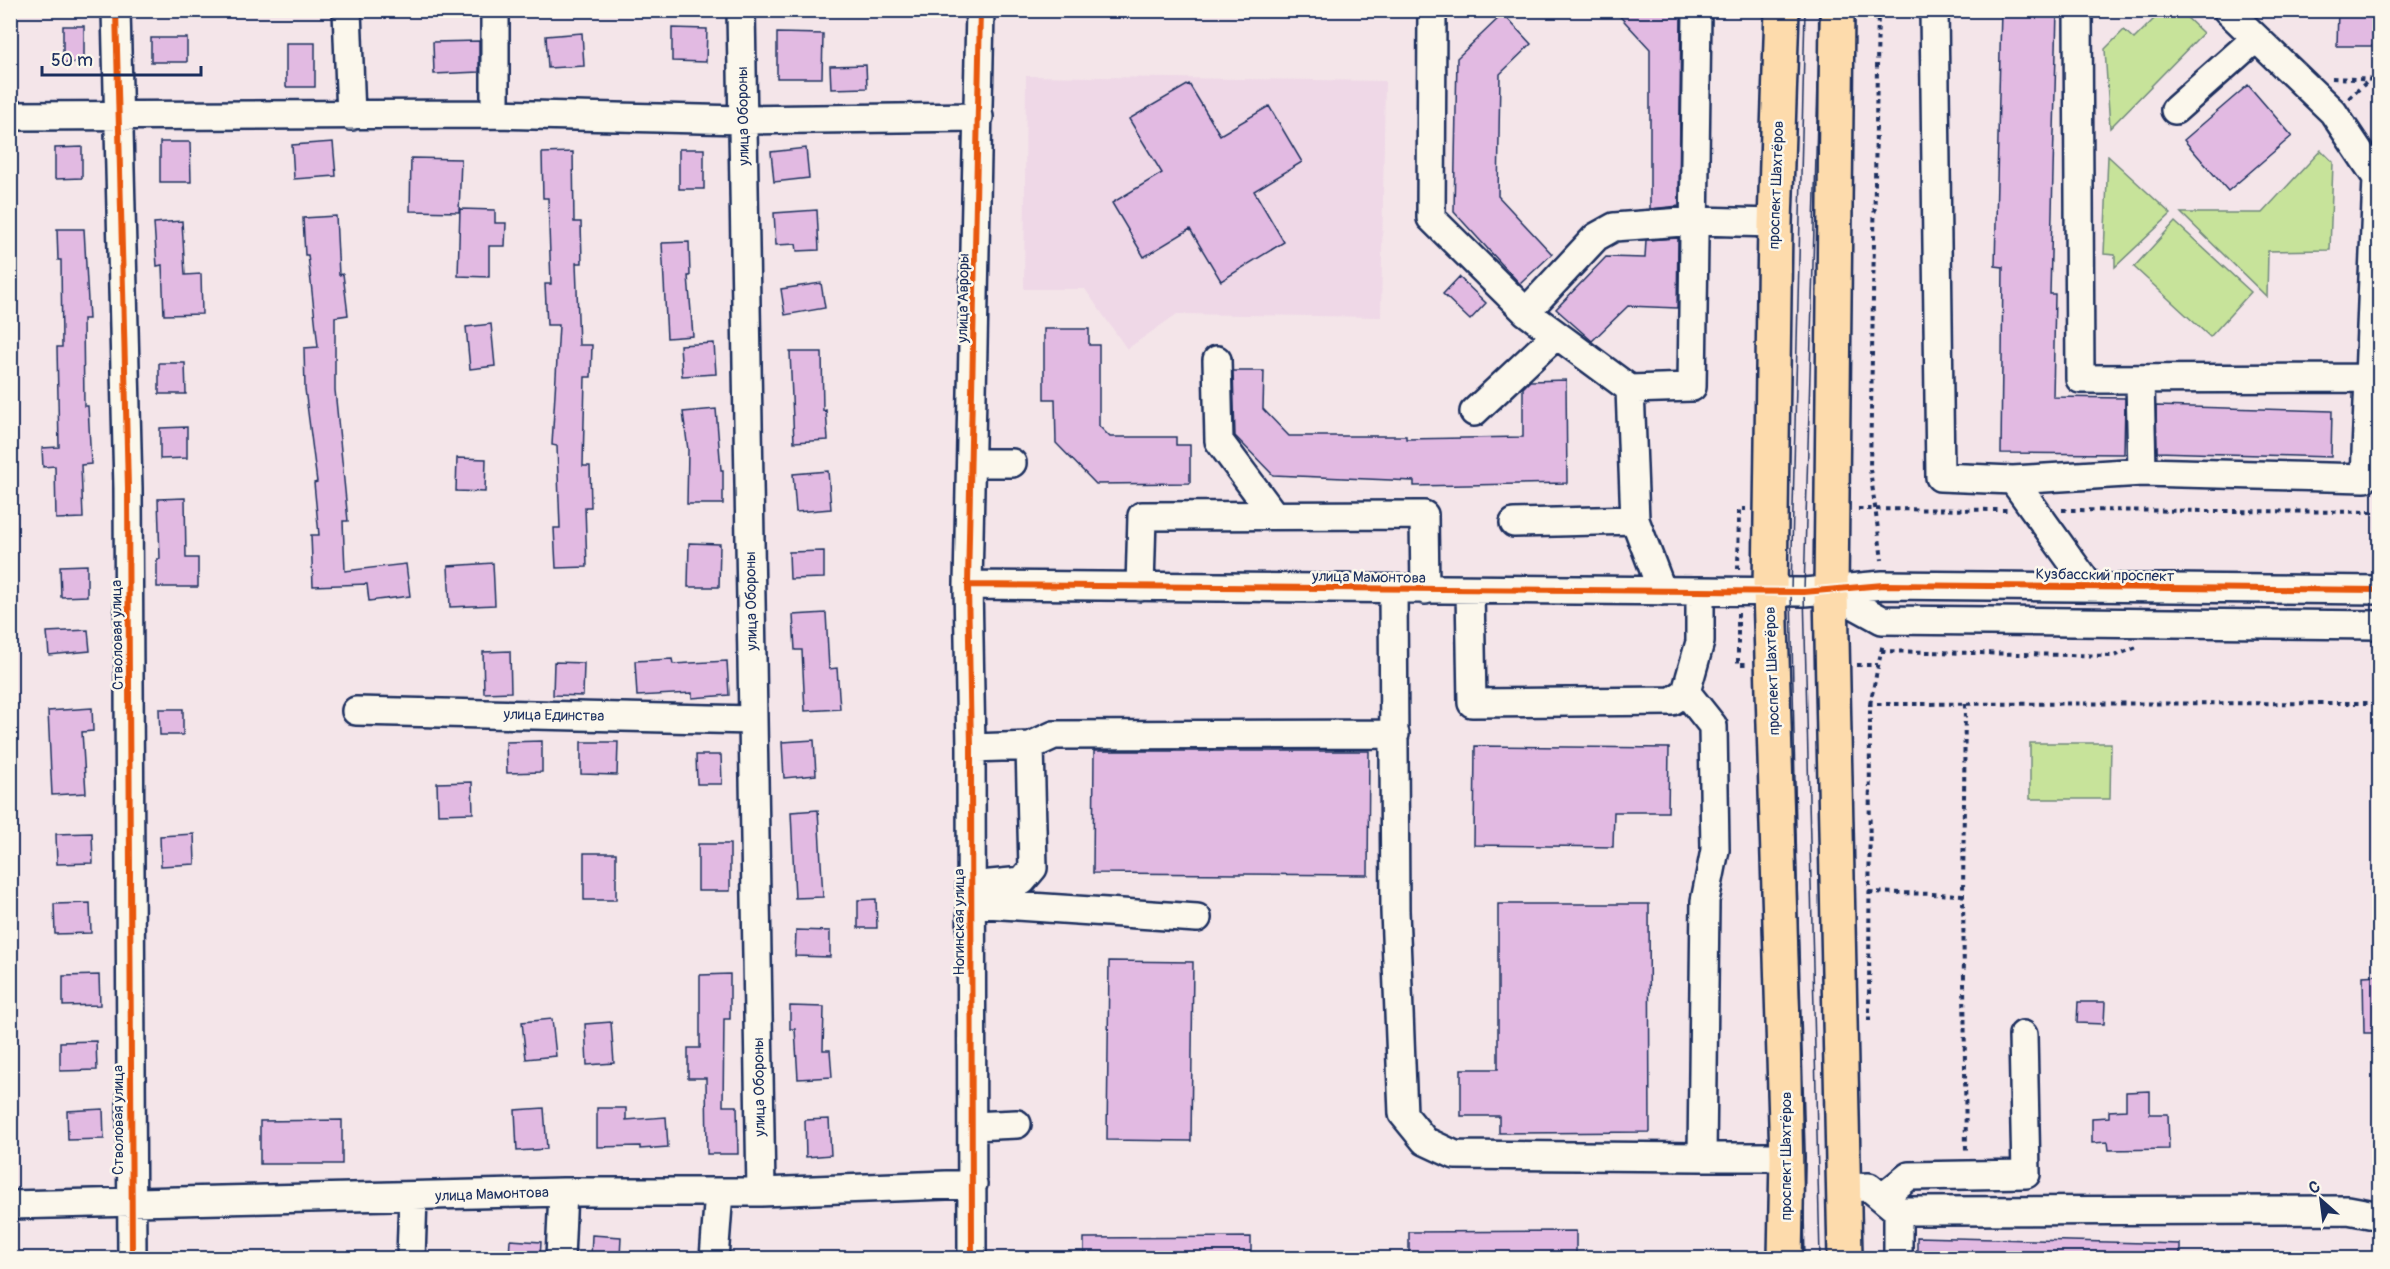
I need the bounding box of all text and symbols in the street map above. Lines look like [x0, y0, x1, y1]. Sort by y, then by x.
scale bar [42, 39, 201, 77]
text: 50 m [51, 49, 93, 72]
street label: улица Обороны [733, 66, 754, 167]
street label: проспект Шахтёров [1765, 120, 1788, 250]
street label: улица Авроры [953, 253, 974, 344]
street label: улица Обороны [741, 551, 762, 652]
street label: Кузбасский проспект [2036, 565, 2175, 586]
street label: улица Мамонтова [1311, 567, 1426, 588]
street label: Стволовая улица [107, 580, 128, 690]
street label: проспект Шахтёров [1761, 606, 1784, 736]
street label: улица Единства [502, 705, 605, 726]
street label: Ногинская улица [950, 869, 969, 975]
street label: улица Обороны [749, 1037, 770, 1138]
street label: Стволовая улица [109, 1065, 128, 1175]
street label: проспект Шахтёров [1777, 1092, 1796, 1220]
north arrow [2291, 1170, 2351, 1230]
text: С [2305, 1176, 2324, 1199]
street label: улица Мамонтова [434, 1183, 549, 1206]

